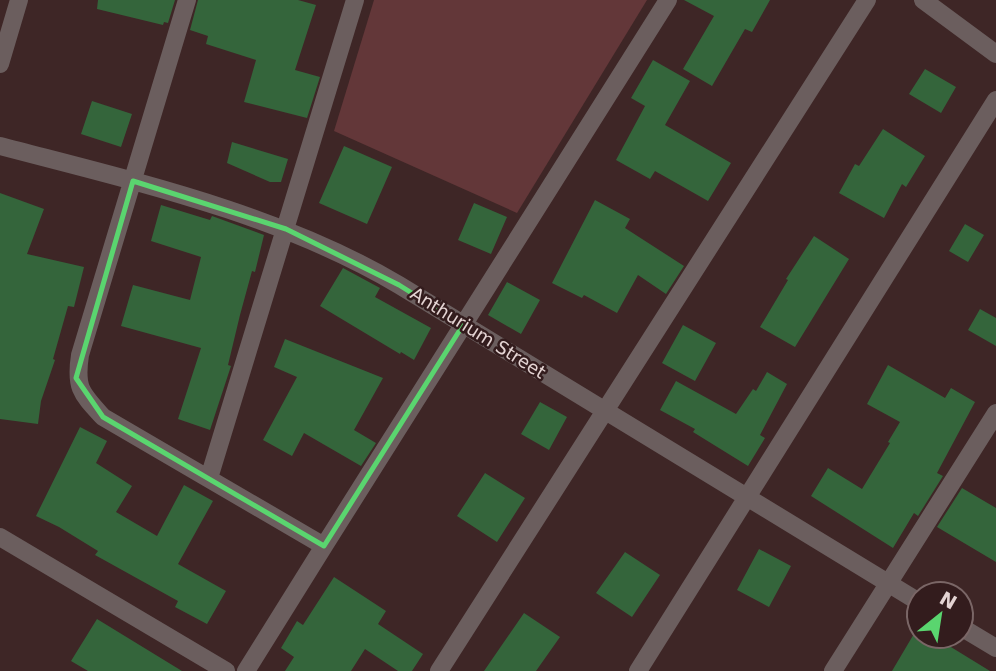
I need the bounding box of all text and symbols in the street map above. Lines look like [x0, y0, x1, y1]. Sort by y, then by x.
street label: Anthurium Street [407, 283, 550, 383]
north arrow [905, 580, 975, 650]
text: N [936, 587, 961, 614]

